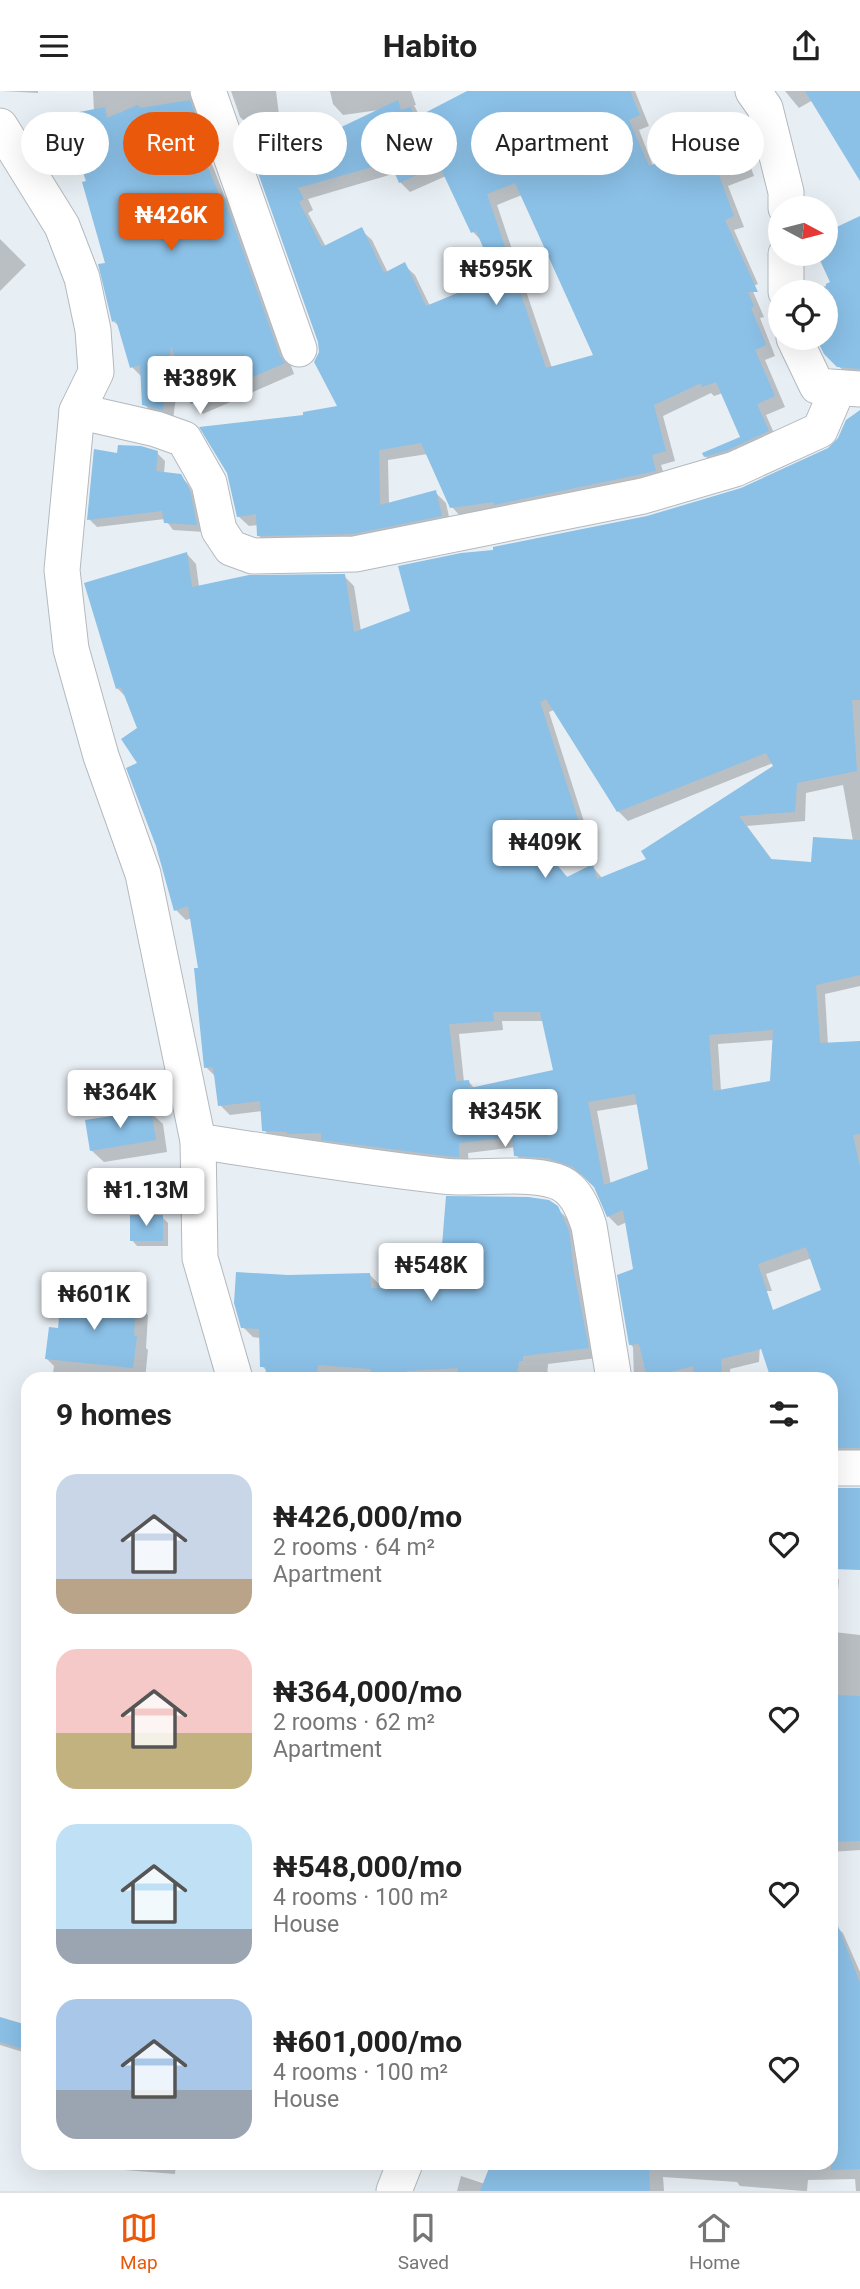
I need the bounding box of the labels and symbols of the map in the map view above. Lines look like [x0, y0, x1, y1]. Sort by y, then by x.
pin: ₦426K [122, 193, 220, 253]
north arrow [768, 196, 838, 266]
pin: ₦595K [447, 247, 545, 307]
pin: ₦389K [151, 357, 249, 416]
pin: ₦409K [496, 821, 594, 880]
pin: ₦364K [71, 1070, 169, 1130]
pin: ₦345K [456, 1089, 554, 1149]
pin: ₦1.13M [89, 1169, 203, 1228]
pin: ₦548K [382, 1243, 480, 1303]
pin: ₦601K [45, 1273, 143, 1332]

